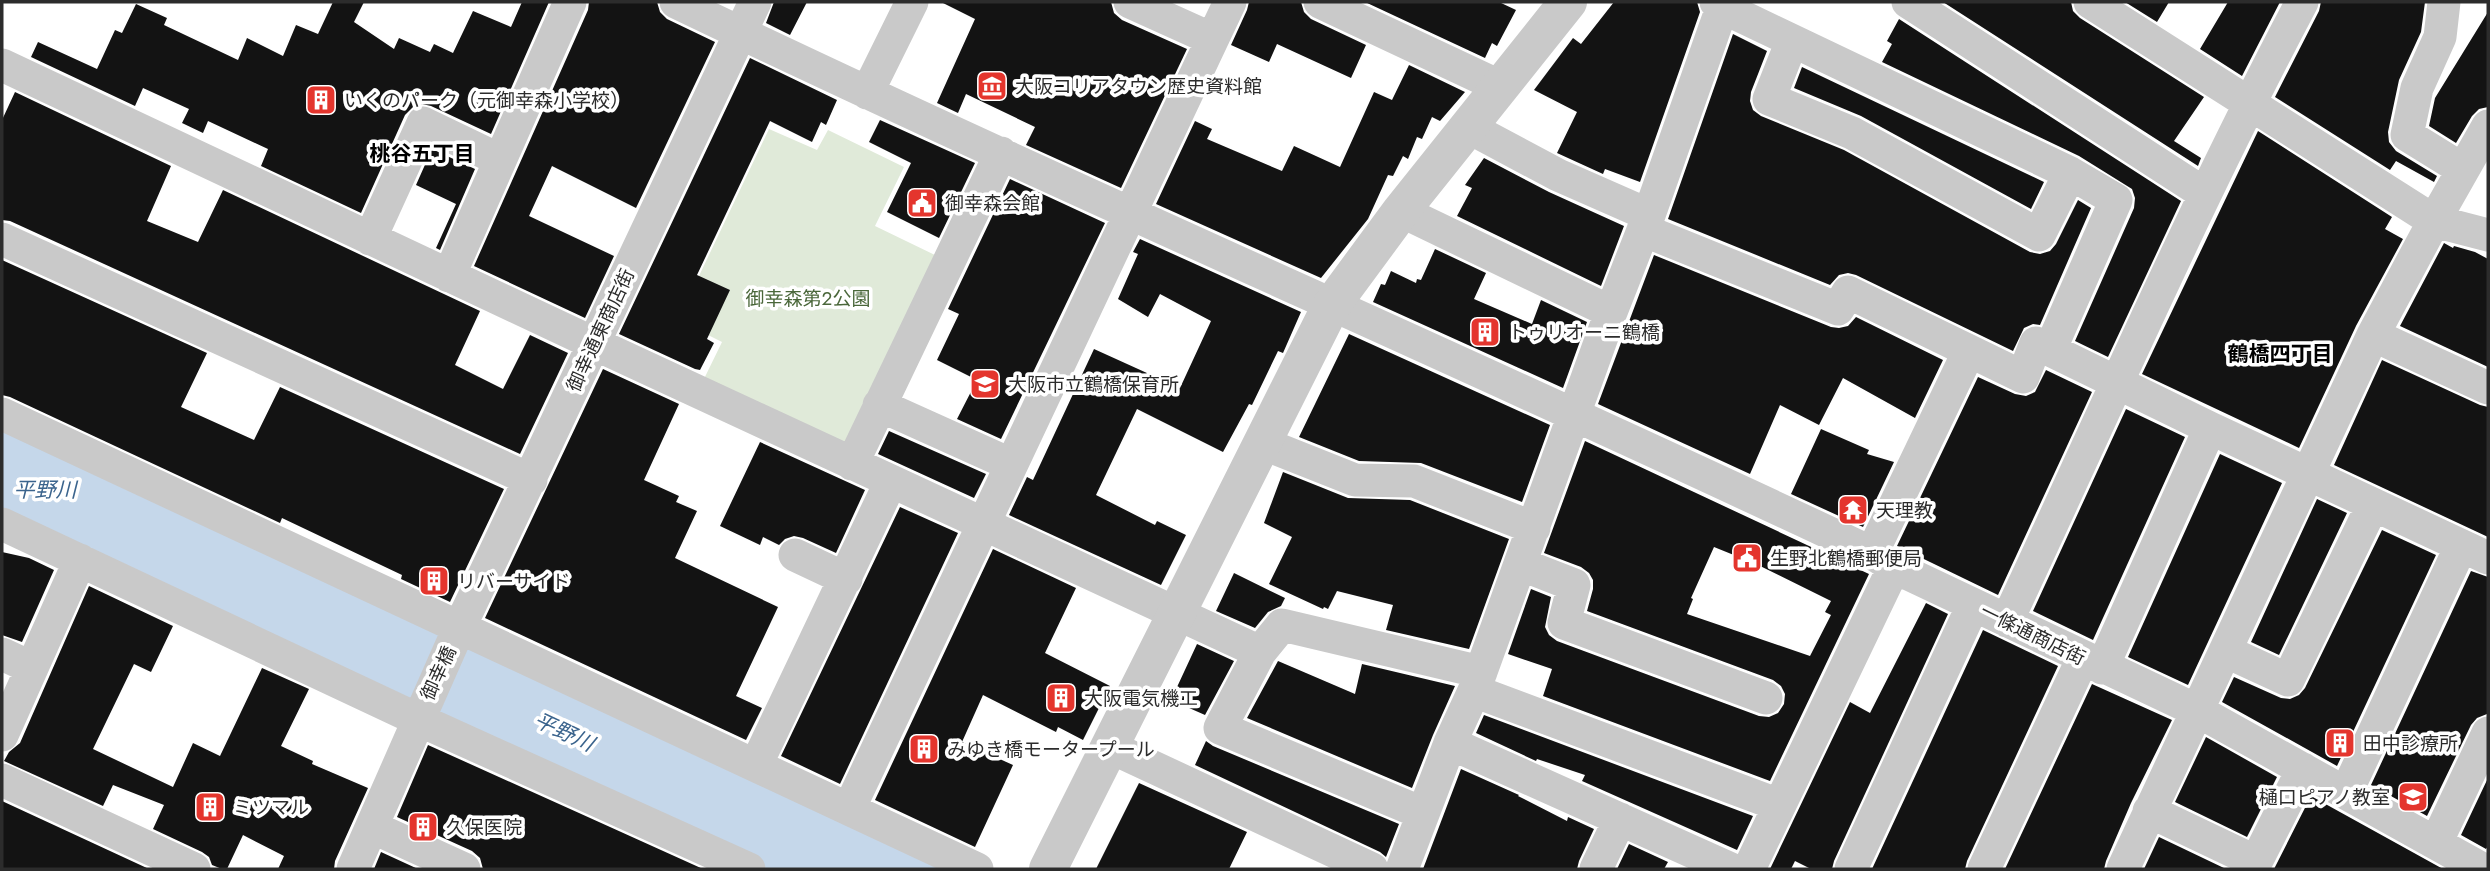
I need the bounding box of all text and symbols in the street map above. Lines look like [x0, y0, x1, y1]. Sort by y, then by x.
museum icon: 大阪コリアタウン歴史資料館 [975, 69, 1009, 103]
place label: 大阪コリアタウン歴史資料館 [1015, 73, 1262, 100]
building icon: いくのパーク（元御幸森小学校） [304, 83, 338, 117]
place label: いくのパーク（元御幸森小学校） [344, 87, 629, 114]
district label: 桃谷五丁目 [370, 139, 475, 169]
public building icon: 御幸森会館 [905, 186, 939, 220]
place label: 御幸森会館 [945, 190, 1040, 217]
street label: 御幸通東商店街 [560, 264, 641, 396]
park label: 御幸森第2公園 [746, 285, 870, 312]
building icon: トゥリオーニ鶴橋 [1468, 315, 1502, 349]
place label: トゥリオーニ鶴橋 [1508, 319, 1660, 346]
district label: 鶴橋四丁目 [2228, 339, 2333, 369]
school or university icon: 大阪市立鶴橋保育所 [968, 367, 1002, 401]
place label: 大阪市立鶴橋保育所 [1008, 371, 1179, 398]
water label: 平野川 [14, 475, 78, 505]
temple icon: 天理教 [1836, 493, 1870, 527]
place label: 天理教 [1876, 497, 1933, 524]
public building icon: 生野北鶴橋郵便局 [1730, 541, 1764, 575]
place label: 生野北鶴橋郵便局 [1770, 545, 1922, 572]
building icon: リバーサイド [417, 564, 451, 598]
place label: リバーサイド [457, 568, 571, 595]
street label: 一條通商店街 [1976, 597, 2090, 672]
street label: 御幸橋 [414, 642, 463, 705]
building icon: 大阪電気機工 [1044, 681, 1078, 715]
place label: 大阪電気機工 [1084, 685, 1198, 712]
water label: 平野川 [529, 705, 601, 760]
building icon: 田中診療所 [2323, 726, 2357, 760]
place label: 田中診療所 [2363, 730, 2458, 757]
building icon: みゆき橋モータープール [907, 732, 941, 766]
place label: みゆき橋モータープール [947, 736, 1155, 763]
school or university icon: 樋口ピアノ教室 [2396, 780, 2430, 814]
place label: 樋口ピアノ教室 [2259, 784, 2390, 811]
building icon: ミツマル [193, 790, 227, 824]
place label: ミツマル [233, 794, 309, 821]
building icon: 久保医院 [406, 810, 440, 844]
place label: 久保医院 [446, 814, 522, 841]

